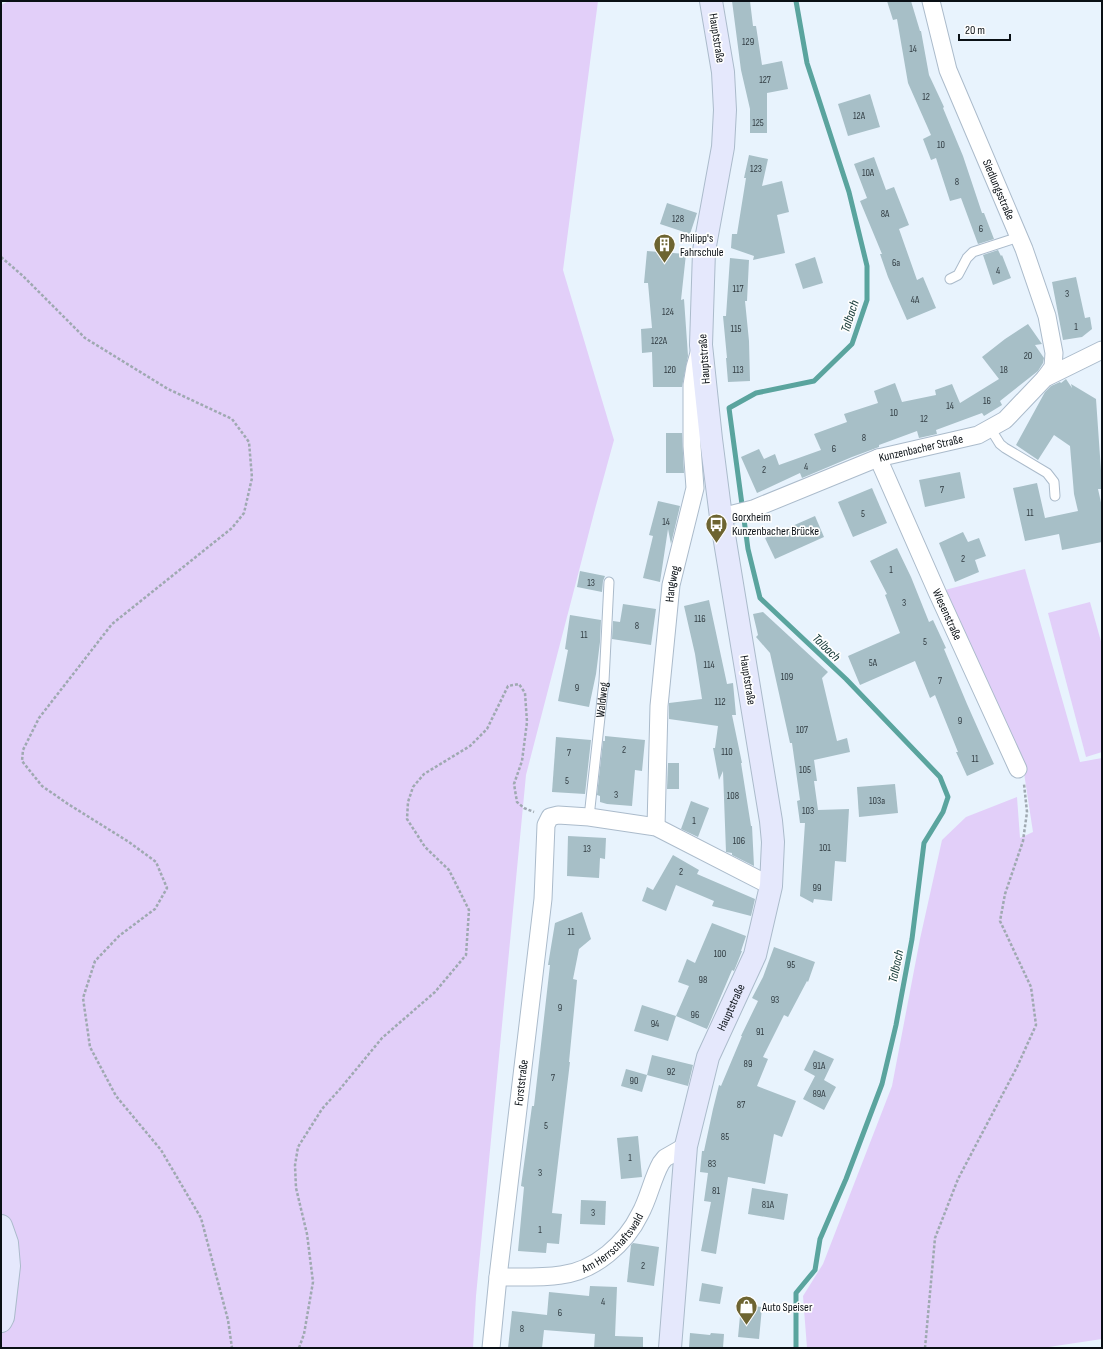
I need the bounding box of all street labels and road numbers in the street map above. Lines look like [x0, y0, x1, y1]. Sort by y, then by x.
street label: Hauptstraße [705, 12, 728, 64]
street label: Siedlungsstraße [979, 157, 1018, 223]
street label: Hauptstraße [695, 333, 714, 384]
street label: Kunzenbacher Straße [877, 432, 965, 466]
street label: Hangweg [662, 564, 684, 603]
street label: Wiesenstraße [929, 586, 965, 643]
street label: Hauptstraße [736, 654, 759, 706]
street label: Waldweg [593, 681, 612, 718]
street label: Hauptstraße [714, 982, 749, 1033]
street label: Forststraße [511, 1059, 532, 1107]
street label: Am Herrschaftswald [579, 1211, 647, 1277]

